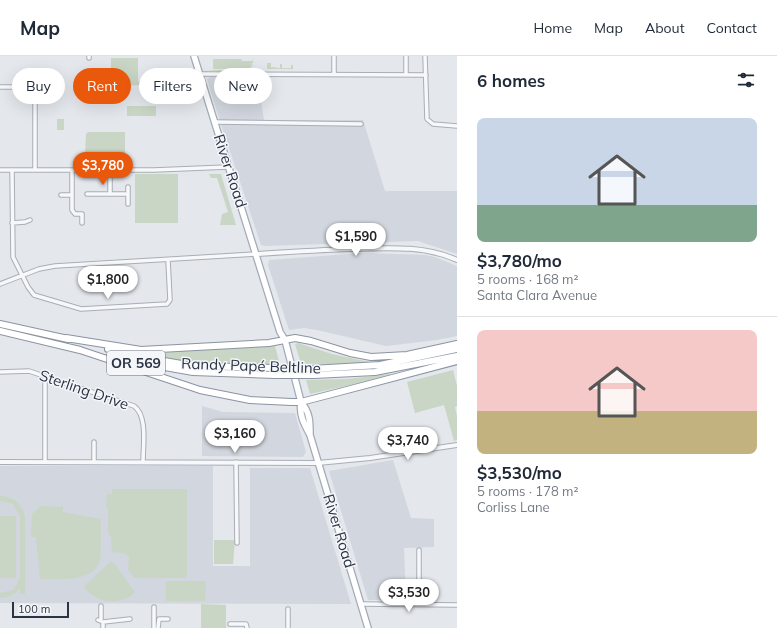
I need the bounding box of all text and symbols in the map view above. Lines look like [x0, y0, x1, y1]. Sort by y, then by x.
text: Map [20, 16, 60, 40]
text: Home [533, 19, 572, 37]
text: Map [594, 19, 623, 37]
text: About [645, 19, 685, 37]
text: Contact [707, 19, 757, 37]
chip: Buy [12, 68, 65, 104]
chip: Rent [73, 68, 131, 104]
chip: Filters [139, 68, 206, 104]
chip: New [214, 68, 272, 104]
icon: filters [735, 69, 757, 91]
text: 6 homes [477, 70, 545, 91]
street label: River Road [210, 132, 251, 210]
icon: home [581, 144, 653, 216]
pin: $3,780 [70, 152, 136, 186]
text: $3,780 [82, 157, 124, 173]
pin: $1,590 [323, 223, 389, 257]
text: $1,590 [335, 228, 377, 244]
text: $3,780/mo [477, 250, 562, 271]
pin: $1,800 [75, 266, 141, 300]
text: $1,800 [87, 271, 129, 287]
text: 5 rooms · 168 m² [477, 271, 578, 287]
text: Santa Clara Avenue [477, 287, 597, 303]
road number: OR 569 [107, 351, 165, 375]
street label: Randy Papé Beltline [181, 354, 321, 377]
icon: home [581, 356, 653, 428]
street label: Sterling Drive [37, 365, 131, 414]
pin: $3,160 [202, 420, 268, 454]
text: $3,160 [214, 425, 256, 441]
pin: $3,740 [375, 427, 441, 461]
text: $3,740 [387, 432, 429, 448]
text: $3,530/mo [477, 462, 562, 483]
text: 5 rooms · 178 m² [477, 483, 578, 499]
street label: River Road [319, 492, 360, 570]
text: Corliss Lane [477, 499, 550, 515]
pin: $3,530 [376, 579, 442, 613]
text: $3,530 [388, 584, 430, 600]
scale bar [12, 600, 69, 619]
text: 100 m [18, 602, 50, 616]

